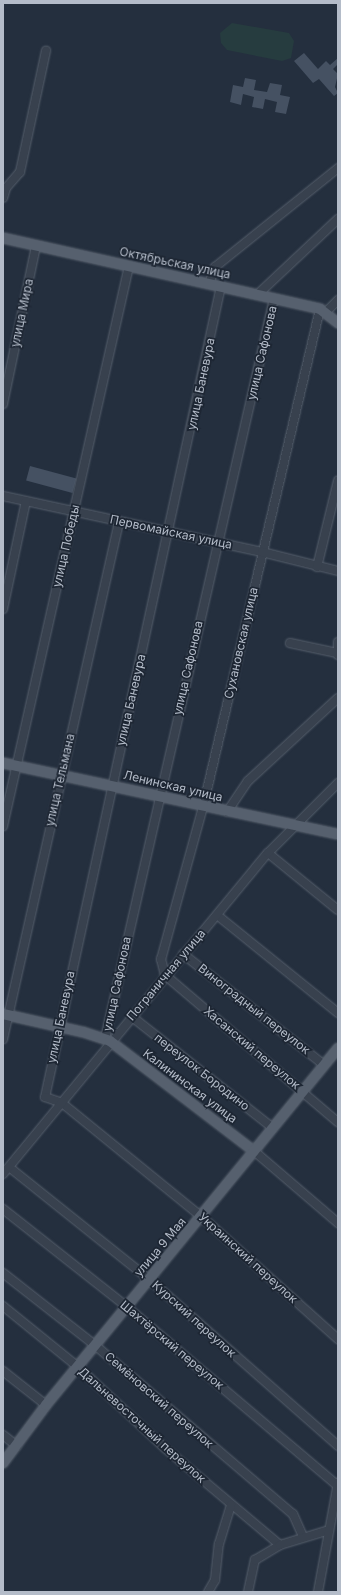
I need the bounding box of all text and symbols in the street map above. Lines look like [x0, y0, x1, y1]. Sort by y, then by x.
street label: Октябрьская улица [118, 244, 232, 282]
street label: улица Мира [8, 277, 36, 349]
street label: улица Сафонова [244, 304, 280, 402]
street label: улица Баневура [184, 337, 218, 431]
street label: улица Победы [50, 503, 82, 589]
street label: Первомайская улица [109, 512, 233, 552]
street label: Сухановская улица [221, 586, 261, 700]
street label: улица Сафонова [170, 619, 206, 717]
street label: улица Баневура [113, 653, 149, 747]
street label: улица Тельмана [42, 732, 78, 828]
street label: Ленинская улица [122, 768, 224, 804]
street label: Пограничная улица [124, 926, 208, 1024]
street label: улица Сафонова [100, 935, 134, 1033]
street label: Виноградный переулок [195, 961, 313, 1057]
street label: улица Баневура [44, 970, 78, 1064]
street label: Хасанский переулок [201, 1004, 303, 1092]
street label: переулок Бородино [152, 1030, 252, 1114]
street label: Калининская улица [140, 1046, 240, 1126]
street label: Украинский переулок [196, 1210, 300, 1306]
street label: улица 9 Мая [131, 1215, 189, 1279]
street label: Курский переулок [149, 1278, 239, 1360]
street label: Шахтёрский переулок [117, 1297, 227, 1393]
street label: Семёновский переулок [102, 1349, 216, 1451]
street label: Дальневосточный переулок [75, 1364, 209, 1486]

